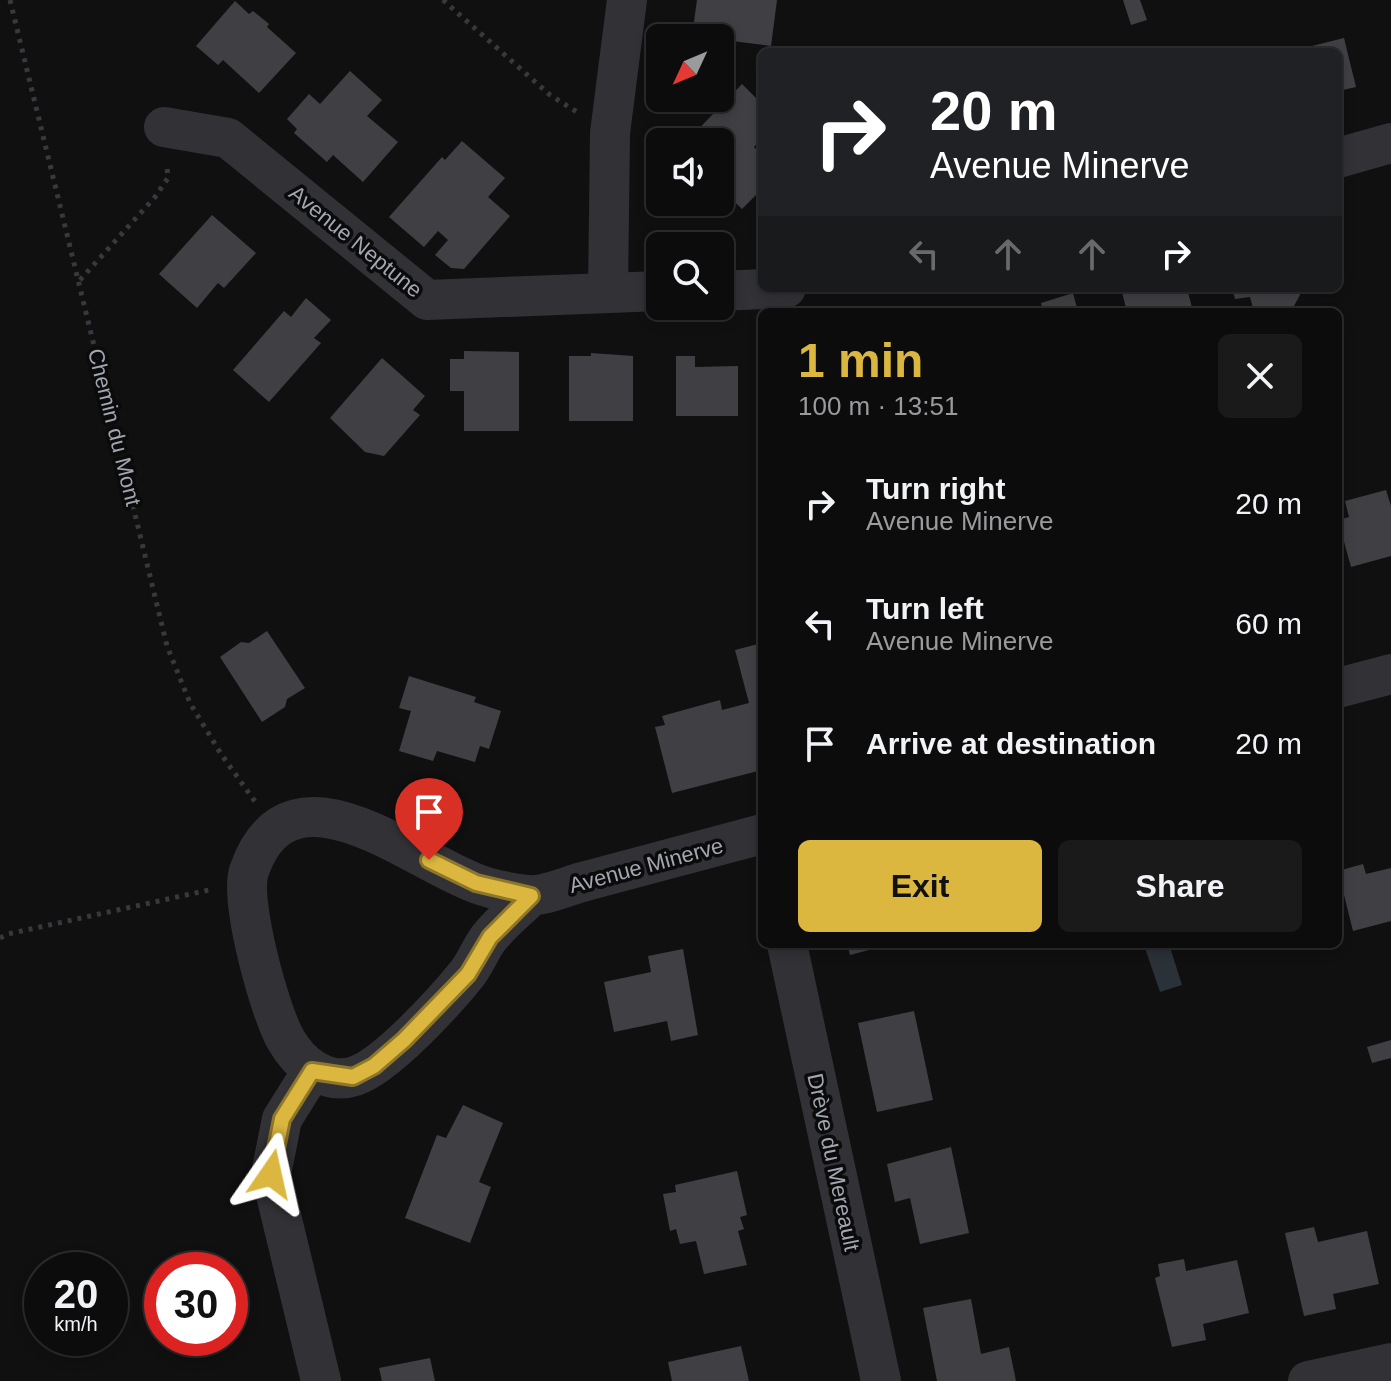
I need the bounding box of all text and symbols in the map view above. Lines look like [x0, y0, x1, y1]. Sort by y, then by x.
north arrow [646, 24, 734, 112]
map controls [646, 24, 734, 320]
text: 20 m [930, 79, 1058, 142]
icon: right [798, 80, 902, 184]
button: sound [646, 128, 734, 216]
text: Avenue Minerve [930, 145, 1190, 186]
street label: Avenue Neptune [284, 180, 427, 303]
button: search [646, 232, 734, 320]
icon: left [902, 232, 946, 276]
icon: ahead [986, 232, 1030, 276]
icon: ahead [1070, 232, 1114, 276]
icon: right [1154, 232, 1198, 276]
text: 1 min [798, 334, 923, 387]
button: close [1218, 334, 1302, 418]
street label: Chemin du Mont [83, 346, 146, 508]
text: 100 m · 13:51 [798, 391, 958, 421]
text: Turn right [866, 472, 1005, 505]
icon: right [798, 482, 842, 526]
text: 20 m [1235, 487, 1302, 520]
text: Avenue Minerve [866, 506, 1053, 536]
text: Turn left [866, 592, 984, 625]
icon: left [798, 602, 842, 646]
text: 60 m [1235, 607, 1302, 640]
text: Avenue Minerve [866, 626, 1053, 656]
icon: arrive [798, 722, 842, 766]
text: Arrive at destination [866, 727, 1156, 760]
text: 20 m [1235, 727, 1302, 760]
pin [395, 778, 463, 860]
icon: arrive [407, 790, 451, 834]
street label: Avenue Minerve [566, 833, 726, 898]
button: Exit [798, 840, 1042, 932]
button: Share [1058, 840, 1302, 932]
street label: Drève du Mereault [802, 1071, 865, 1253]
position arrow [229, 1132, 313, 1216]
speed limit sign: 30 [144, 1252, 248, 1356]
text: 20 [54, 1272, 98, 1316]
text: km/h [54, 1313, 98, 1335]

